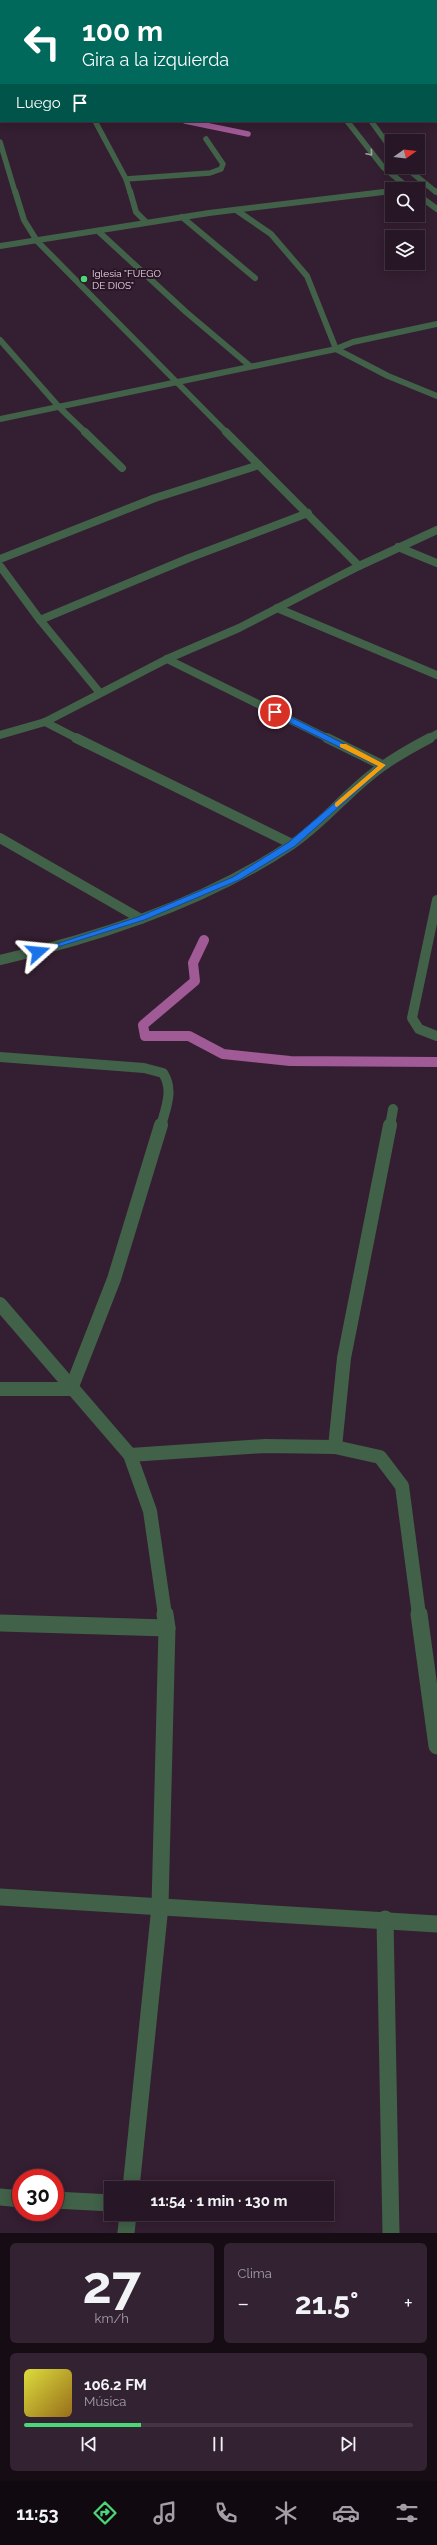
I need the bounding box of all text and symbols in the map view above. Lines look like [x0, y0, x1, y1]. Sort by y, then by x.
text: 100 m [82, 15, 163, 48]
icon: left [16, 16, 68, 68]
text: Gira a la izquierda [82, 49, 229, 70]
icon: arrive [69, 92, 91, 114]
text: Luego [16, 94, 61, 112]
north arrow [385, 134, 425, 174]
map controls [385, 134, 425, 270]
one-way arrow [366, 148, 373, 155]
button: search [385, 182, 425, 222]
button: layers [385, 230, 425, 270]
place label: Iglesia "FUEGO DE DIOS" [92, 268, 161, 291]
marker: Iglesia "FUEGO DE DIOS" [79, 274, 89, 284]
pin [258, 695, 292, 729]
icon: arrive [264, 701, 286, 723]
position arrow [17, 931, 59, 973]
speed limit sign: 30 [12, 2169, 64, 2221]
text: 11:54 · 1 min · 130 m [151, 2192, 287, 2210]
text: 27 [82, 2254, 141, 2315]
text: Clima [238, 2266, 272, 2281]
text: 21.5° [295, 2286, 358, 2321]
text: − [238, 2290, 249, 2316]
text: + [404, 2290, 413, 2316]
text: km/h [95, 2311, 129, 2326]
text: 106.2 FM [84, 2376, 147, 2394]
text: Música [84, 2394, 126, 2409]
icon: previous [78, 2433, 100, 2455]
icon: pause [207, 2433, 229, 2455]
icon: next [337, 2433, 359, 2455]
icon: directions [91, 2499, 119, 2527]
icon: music [151, 2499, 179, 2527]
icon: phone [212, 2499, 240, 2527]
icon: climate [272, 2499, 300, 2527]
icon: car [332, 2499, 360, 2527]
icon: filters [393, 2499, 421, 2527]
text: 11:53 [16, 2503, 58, 2524]

